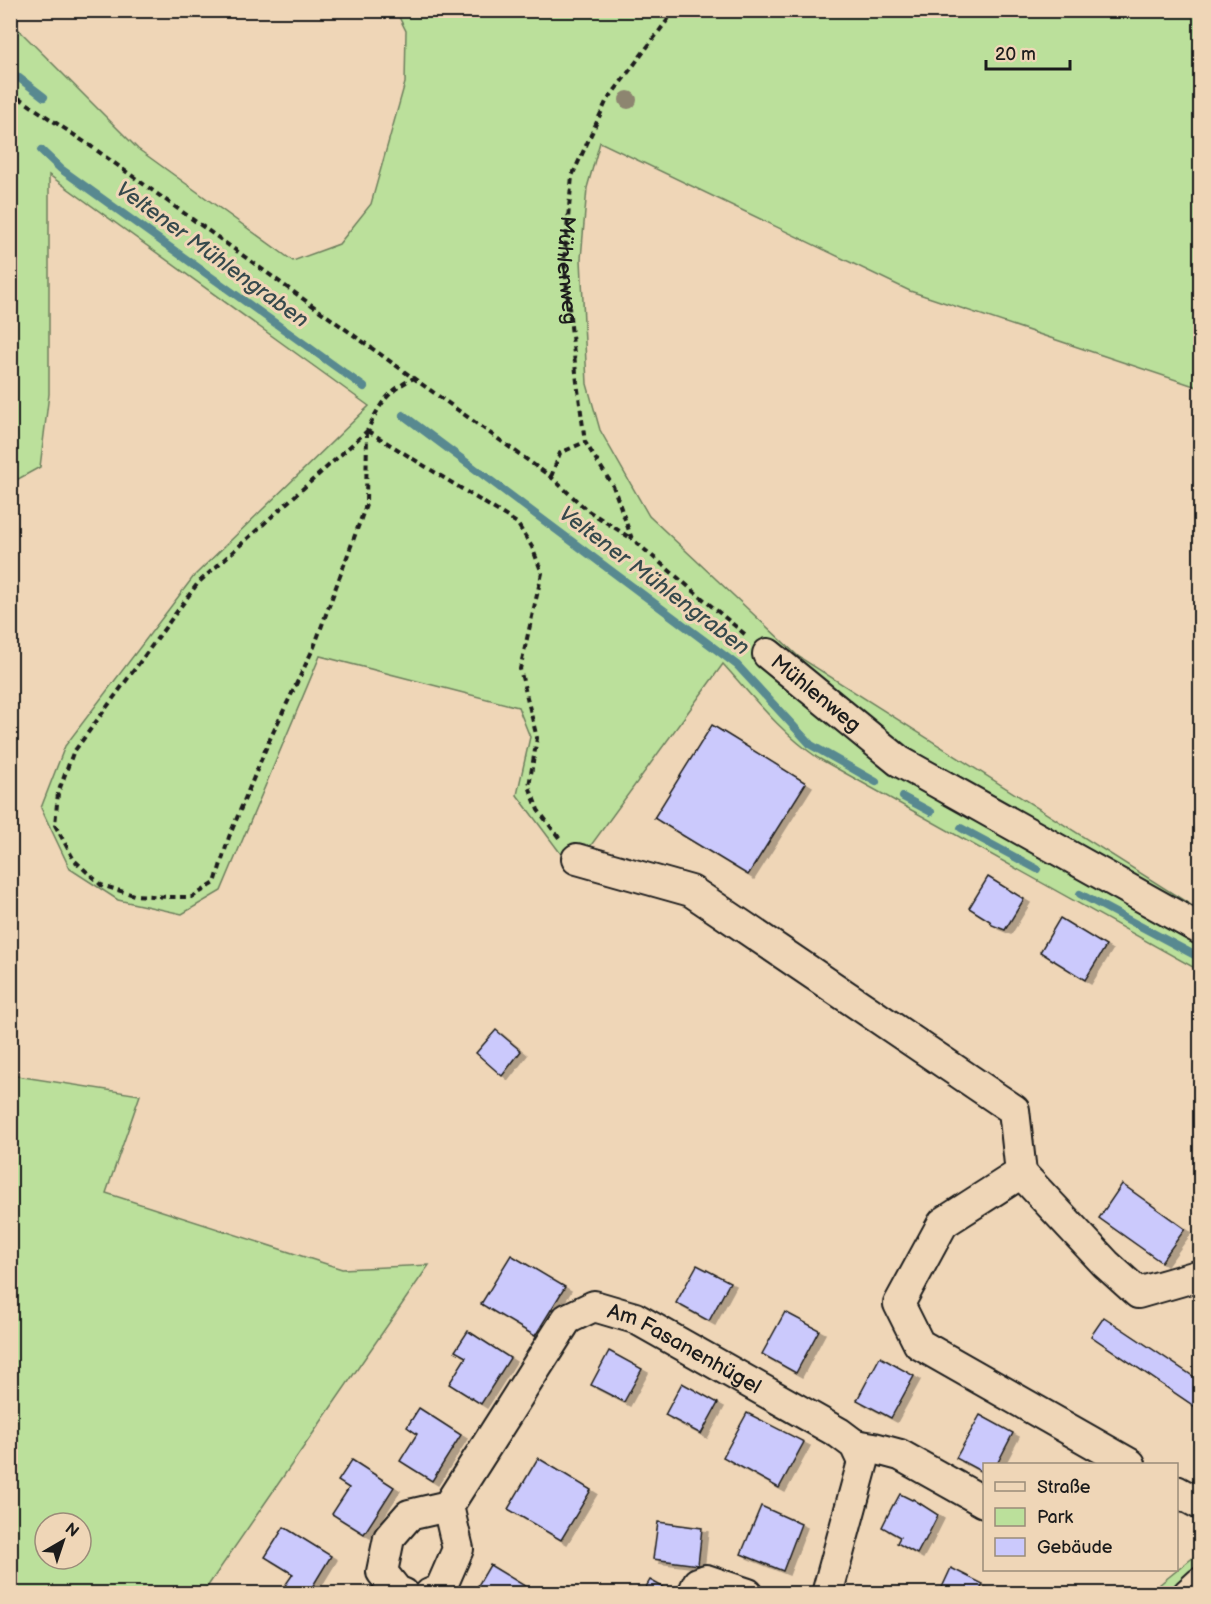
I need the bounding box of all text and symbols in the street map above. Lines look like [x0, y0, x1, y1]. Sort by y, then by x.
scale bar [986, 33, 1070, 71]
text: 20 m [995, 44, 1036, 65]
water label: Veltener Mühlengraben [110, 176, 314, 334]
street label: Mühlenweg [551, 215, 583, 326]
water label: Veltener Mühlengraben [553, 501, 755, 661]
street label: Mühlenweg [766, 649, 866, 737]
street label: Am Fasanenhügel [605, 1298, 766, 1399]
legend [983, 1463, 1178, 1571]
text: Straße [1037, 1477, 1091, 1498]
text: Park [1037, 1507, 1073, 1528]
north arrow [33, 1511, 93, 1571]
text: N [61, 1519, 82, 1542]
text: Gebäude [1037, 1537, 1113, 1558]

